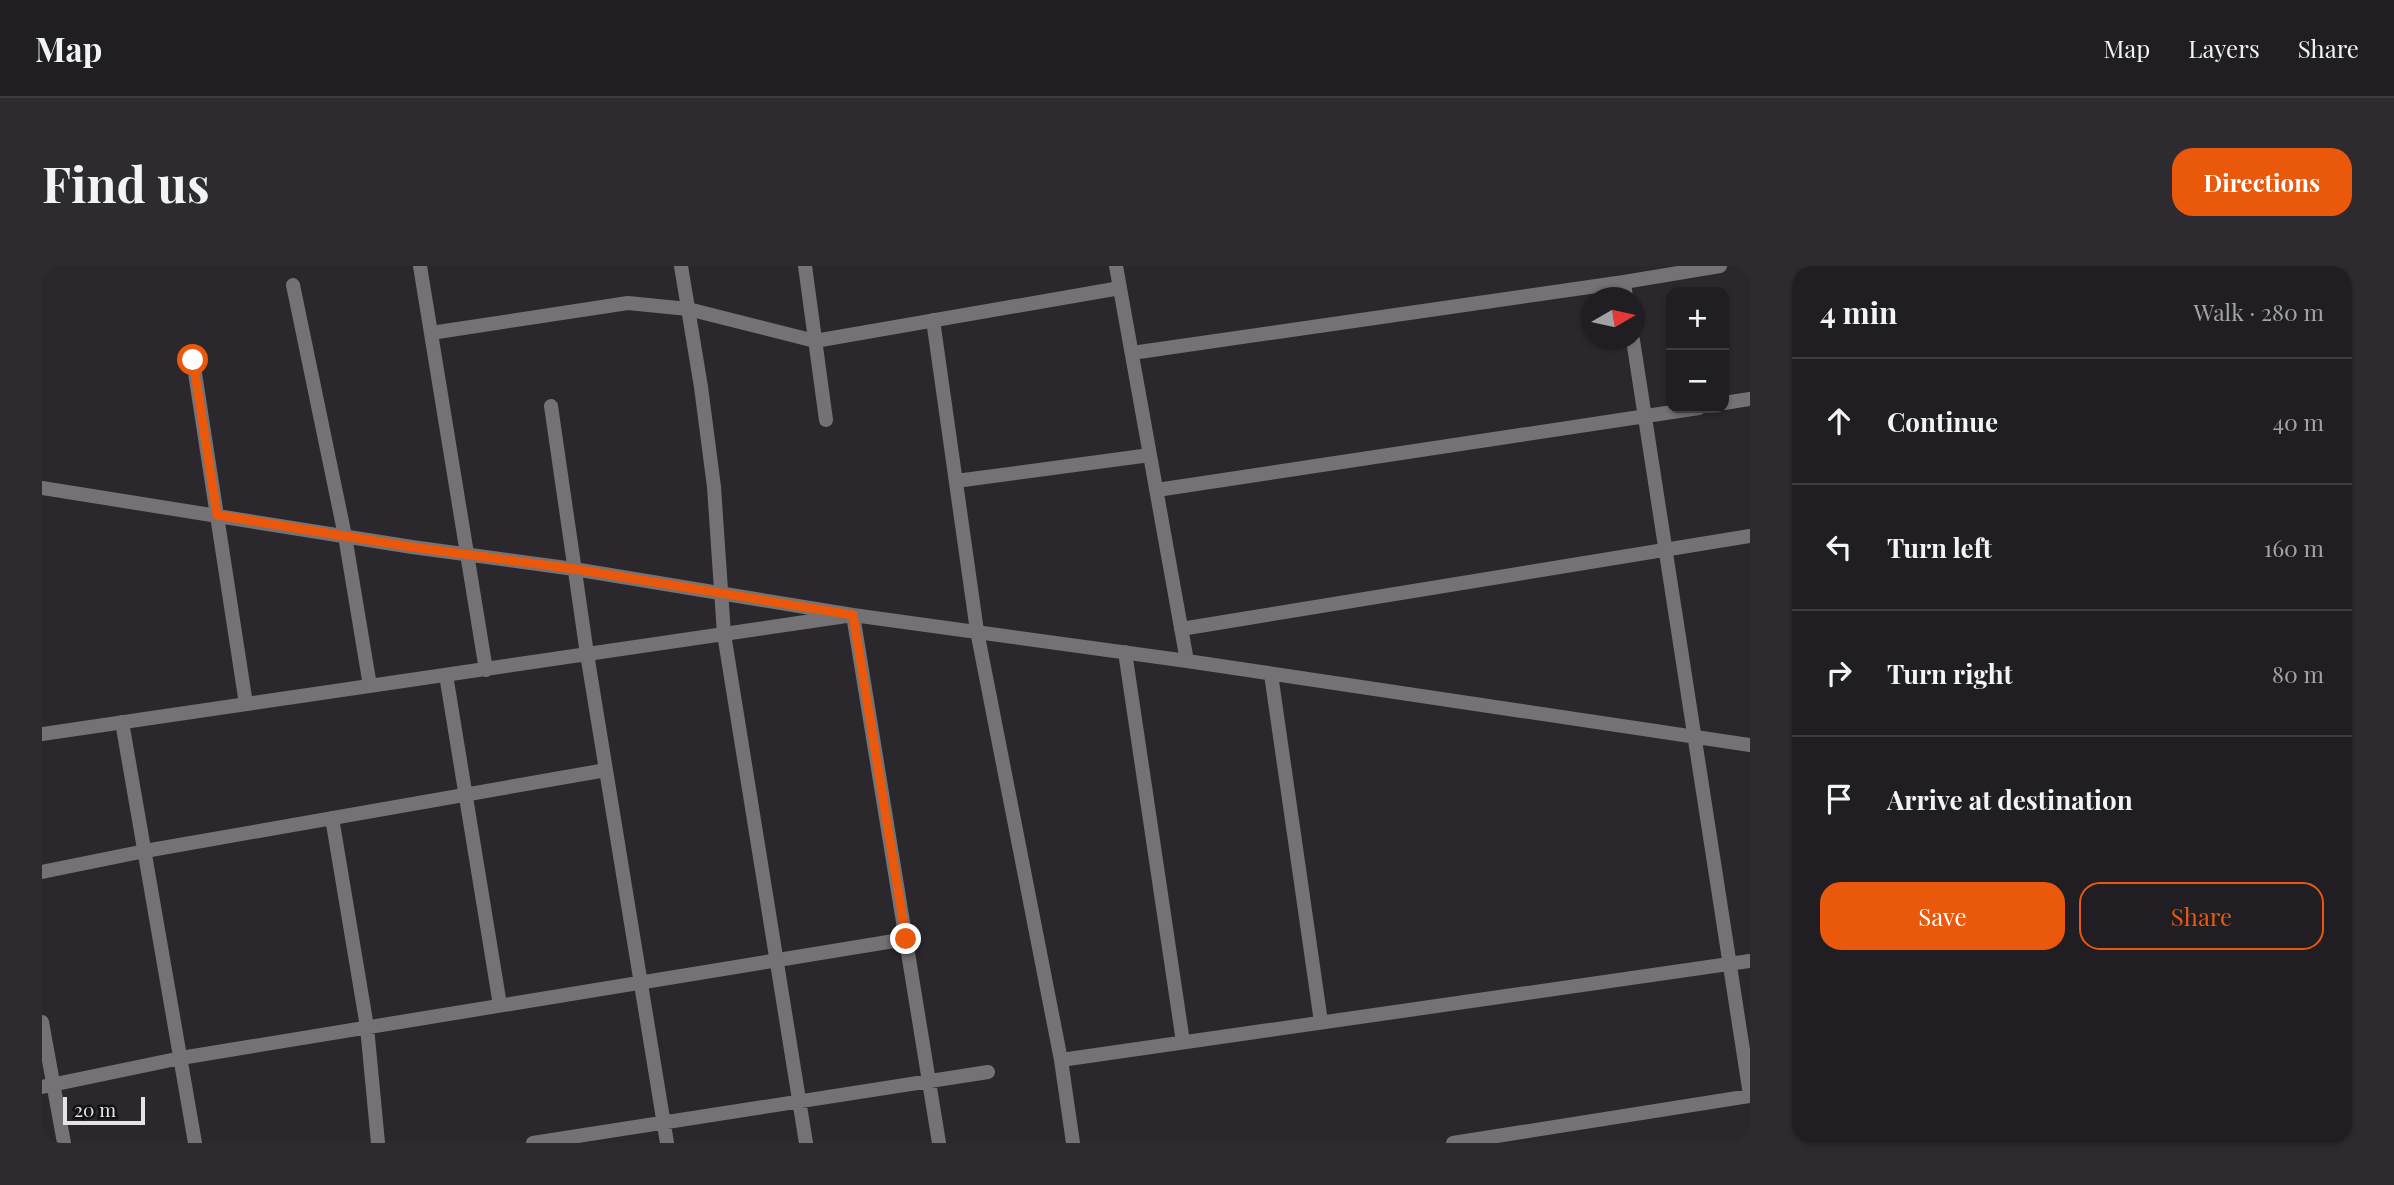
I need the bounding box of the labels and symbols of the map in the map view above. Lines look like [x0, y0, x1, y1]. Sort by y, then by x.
north arrow [1582, 287, 1645, 350]
route start [177, 344, 208, 375]
route end [890, 923, 921, 954]
scale bar [63, 1094, 145, 1126]

